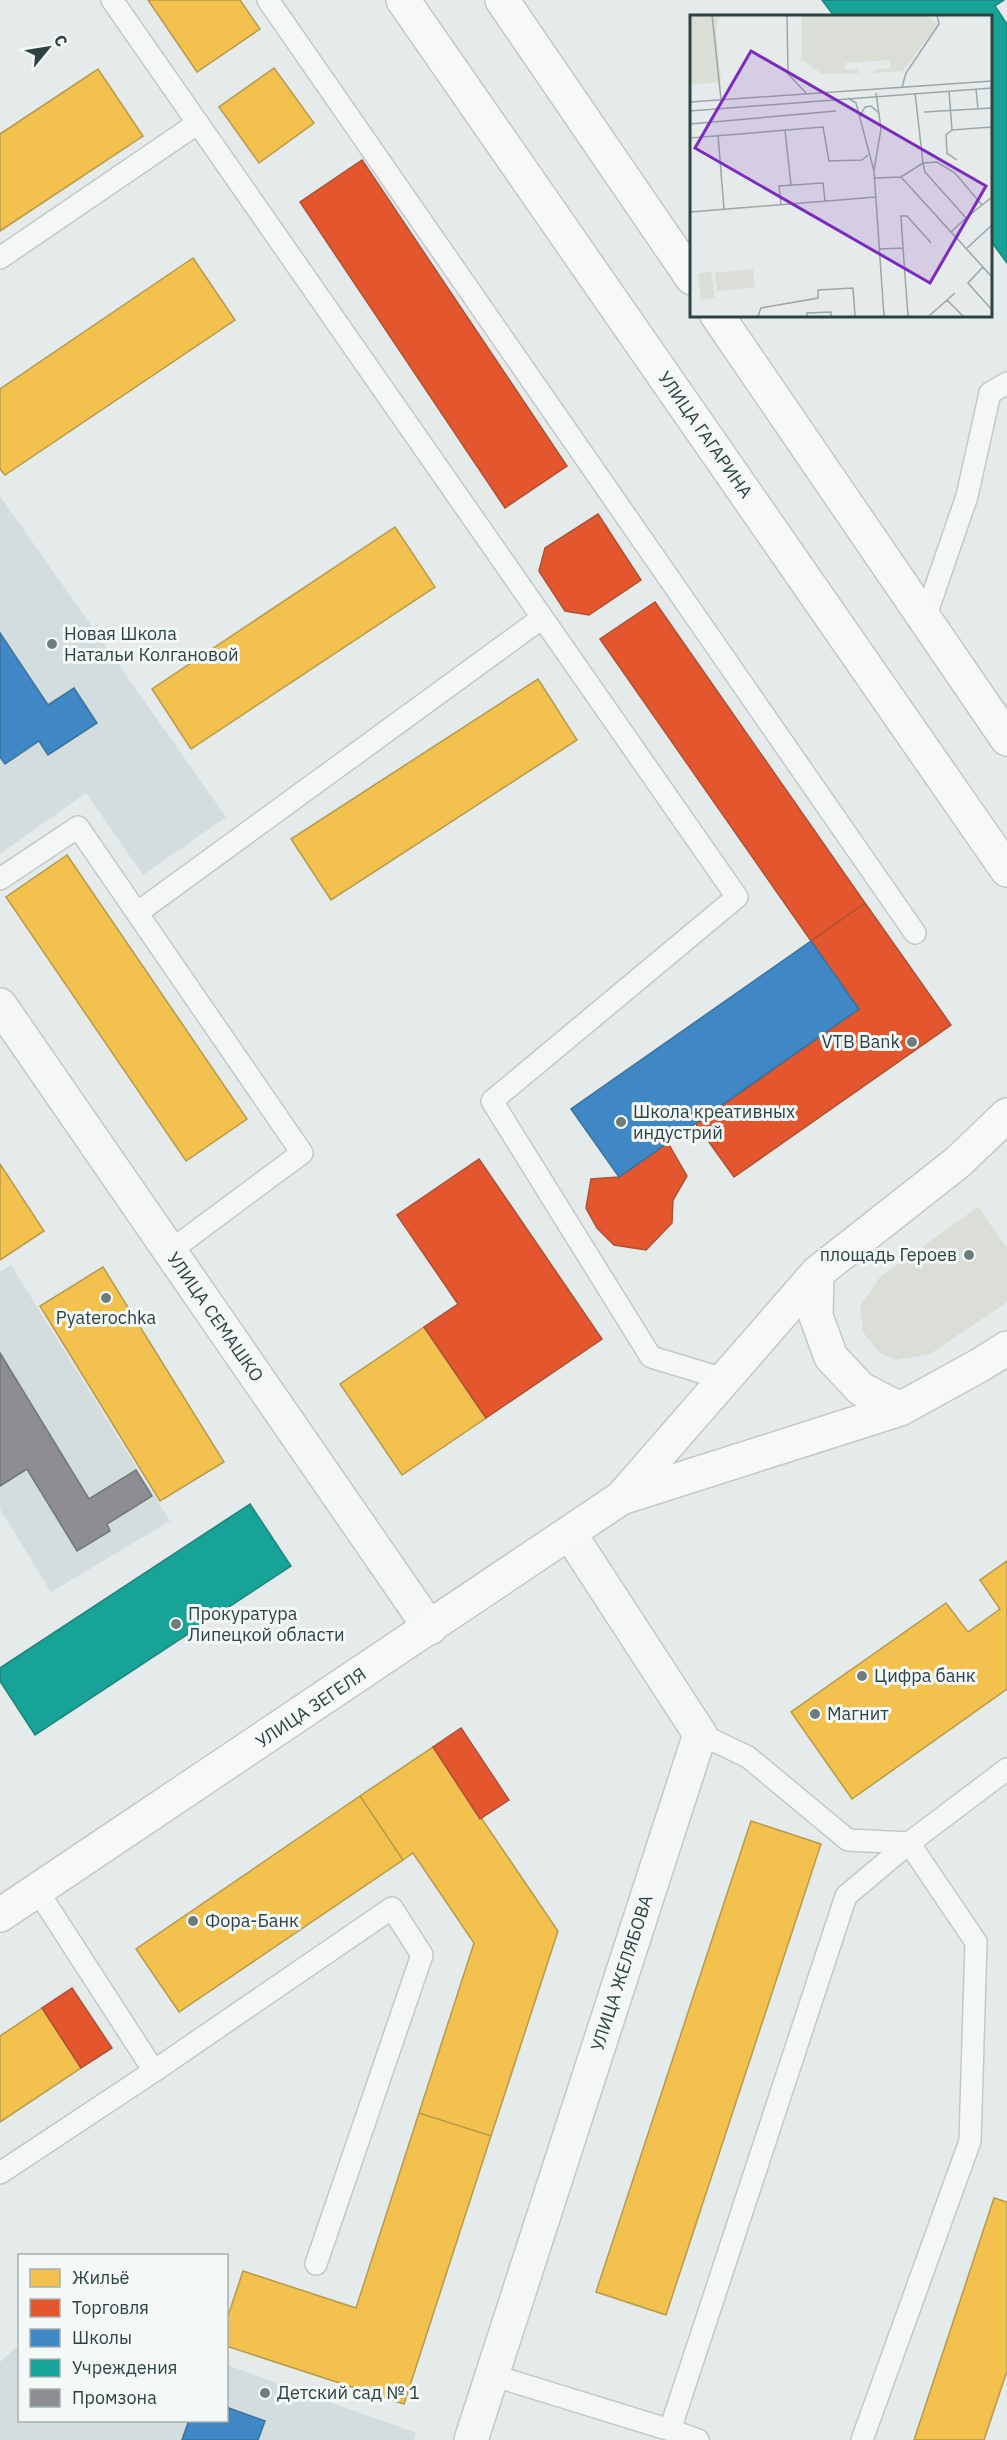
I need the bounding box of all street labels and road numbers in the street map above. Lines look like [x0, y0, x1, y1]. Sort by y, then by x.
street label: УЛИЦА ГАГАРИНА [653, 367, 758, 503]
street label: УЛИЦА СЕМАШКО [162, 1247, 269, 1386]
street label: УЛИЦА ЗЕГЕЛЯ [251, 1662, 370, 1753]
street label: УЛИЦА ЖЕЛЯБОВА [585, 1891, 658, 2054]

